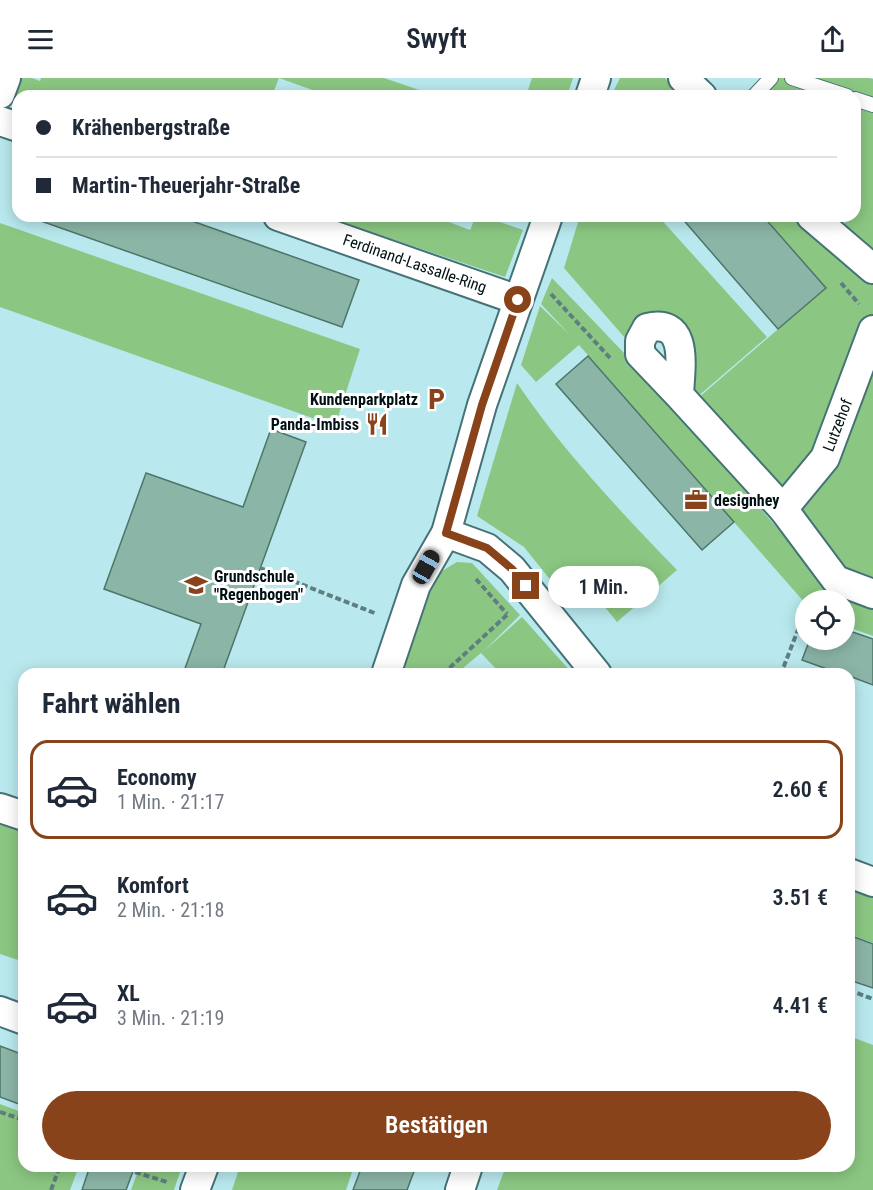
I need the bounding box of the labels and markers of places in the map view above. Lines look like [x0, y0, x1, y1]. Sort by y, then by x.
parking icon: Kundenparkplatz [423, 386, 449, 412]
place label: Kundenparkplatz [310, 390, 418, 409]
restaurant icon: Panda-Imbiss [364, 411, 390, 437]
place label: Panda-Imbiss [271, 415, 359, 434]
office icon: designhey [683, 487, 709, 513]
place label: designhey [714, 491, 779, 510]
place label: Grundschule "Regenbogen" [214, 567, 303, 604]
school or university icon: Grundschule "Regenbogen" [183, 572, 209, 598]

